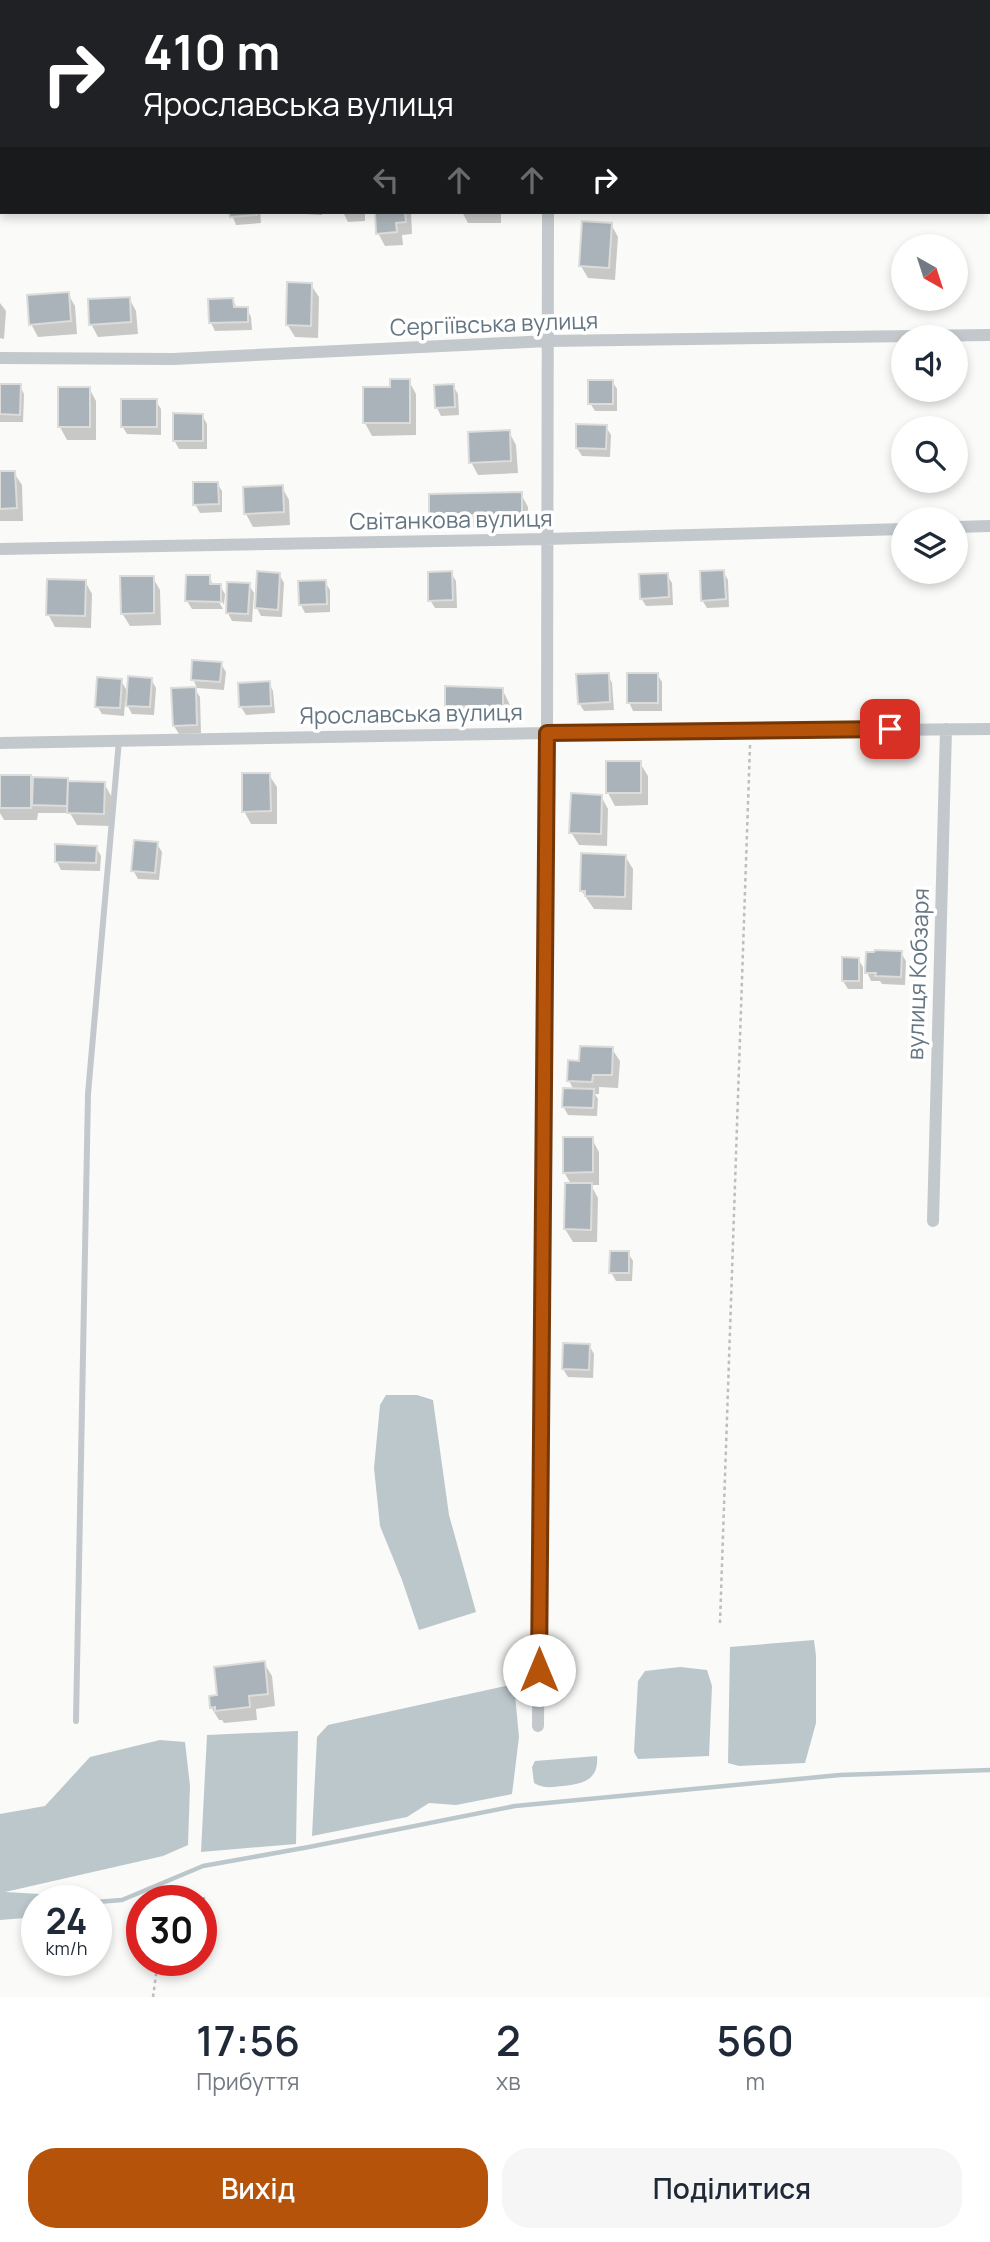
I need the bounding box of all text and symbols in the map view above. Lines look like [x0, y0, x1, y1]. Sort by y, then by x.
text: 410 m [143, 18, 280, 85]
icon: right [28, 28, 119, 119]
text: Ярославська вулиця [143, 82, 454, 126]
icon: left [367, 161, 405, 199]
icon: ahead [440, 161, 478, 199]
icon: ahead [513, 161, 551, 199]
icon: right [586, 161, 624, 199]
north arrow [891, 234, 968, 312]
map controls [891, 234, 968, 584]
street label: Сергіївська вулиця [389, 303, 599, 343]
button: sound [891, 325, 968, 402]
button: search [891, 416, 968, 493]
street label: Світанкова вулиця [349, 501, 553, 537]
button: layers [891, 507, 968, 584]
street label: Ярославська вулиця [299, 695, 523, 731]
pin [860, 699, 920, 759]
icon: arrive [871, 710, 909, 748]
street label: вулиця Кобзаря [898, 887, 936, 1061]
position arrow [502, 1633, 576, 1707]
speed limit sign: 30 [126, 1885, 217, 1976]
text: 24 [46, 1897, 87, 1945]
text: km/h [46, 1936, 87, 1960]
text: 17:56 [196, 2011, 300, 2069]
text: 2 [496, 2011, 521, 2069]
text: 560 [717, 2011, 794, 2069]
text: Прибуття [196, 2065, 300, 2097]
text: хв [496, 2065, 520, 2097]
text: m [746, 2065, 765, 2097]
button: Вихід [28, 2148, 488, 2228]
button: Поділитися [502, 2148, 962, 2228]

